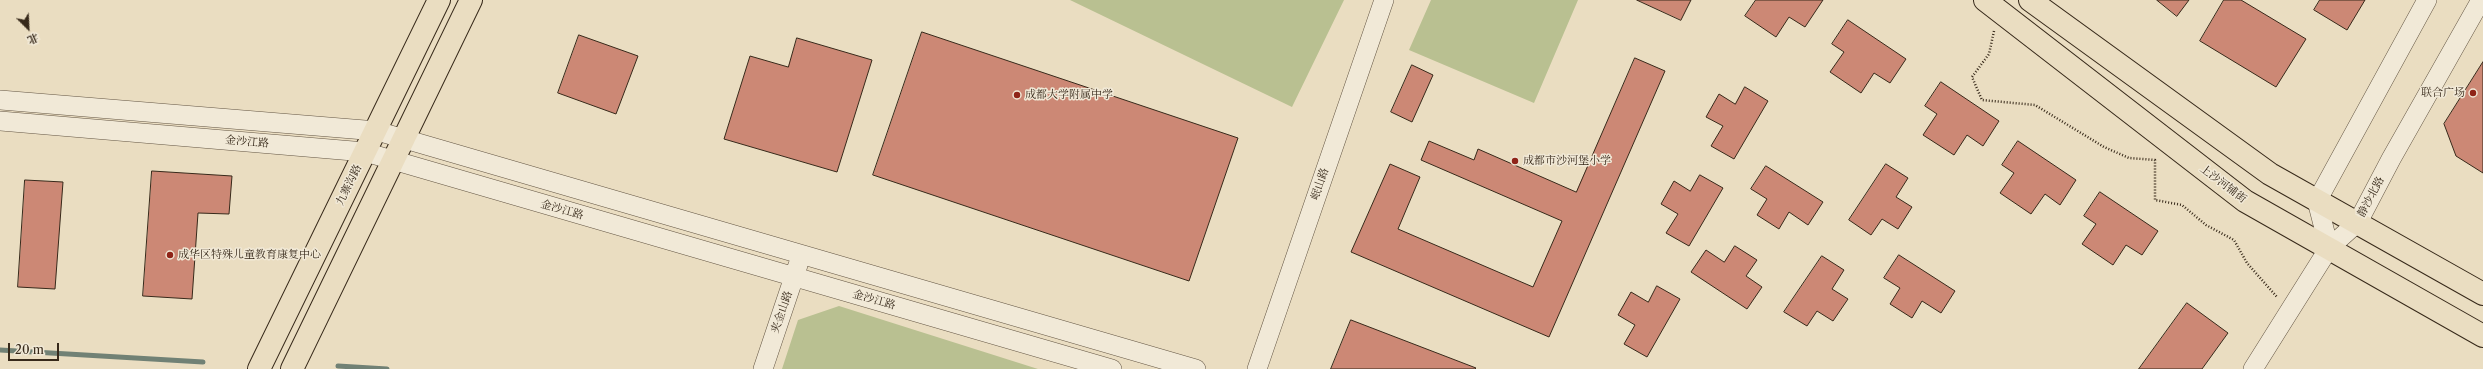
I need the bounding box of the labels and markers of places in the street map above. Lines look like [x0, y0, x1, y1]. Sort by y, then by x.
place label: 联合广场 [2421, 86, 2465, 100]
place label: 成都大学附属中学 [1025, 88, 1113, 102]
marker: 联合广场 [2468, 88, 2478, 98]
marker: 成都大学附属中学 [1012, 90, 1022, 100]
place label: 成都市沙河堡小学 [1523, 154, 1611, 168]
marker: 成都市沙河堡小学 [1510, 156, 1520, 166]
place label: 成华区特殊儿童教育康复中心 [178, 248, 321, 262]
marker: 成华区特殊儿童教育康复中心 [165, 250, 175, 260]

